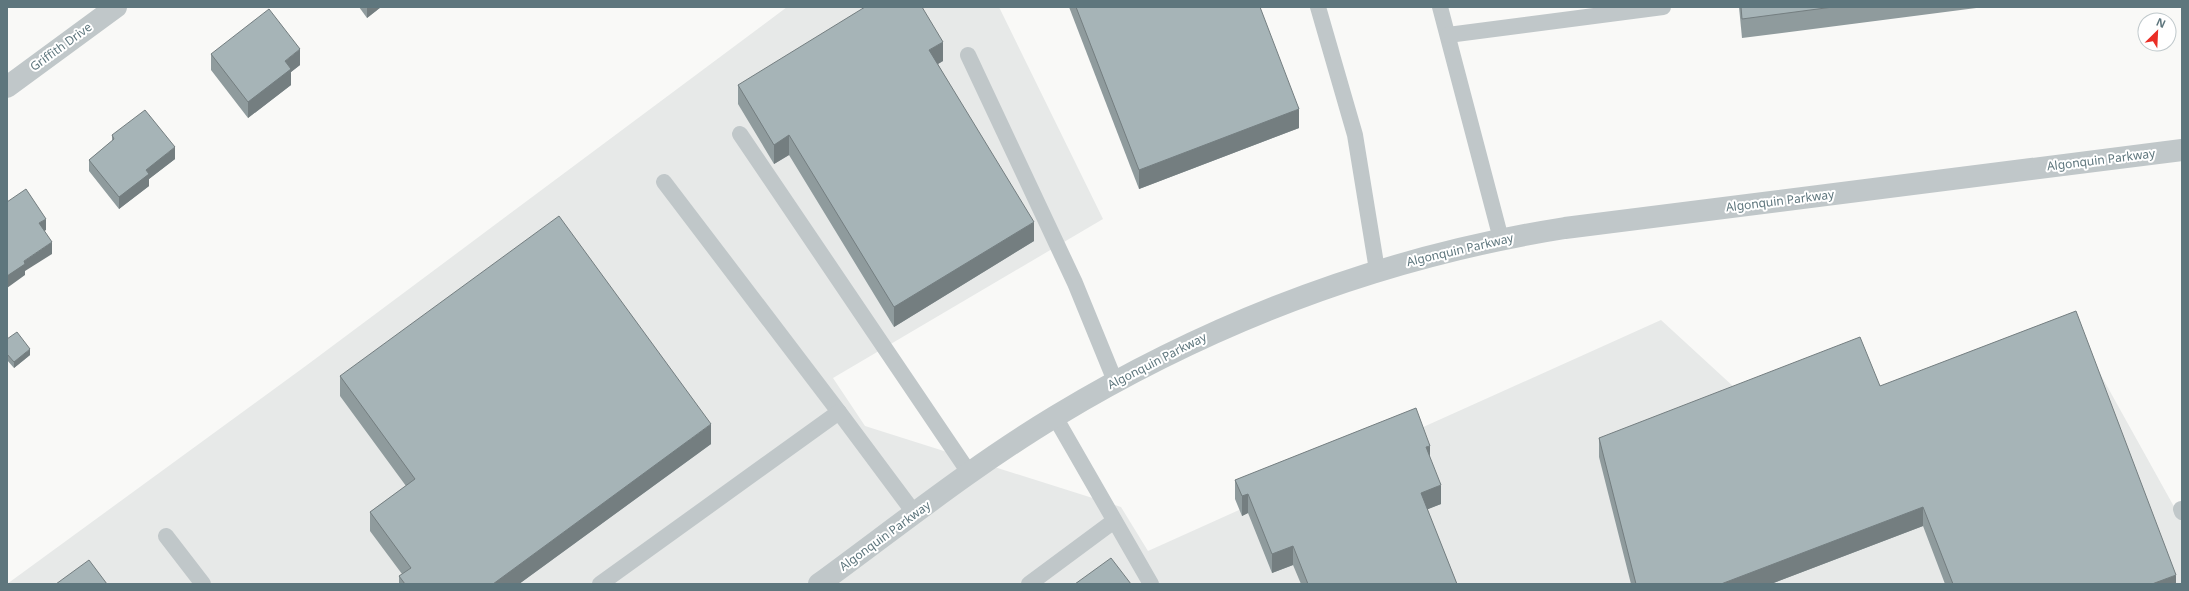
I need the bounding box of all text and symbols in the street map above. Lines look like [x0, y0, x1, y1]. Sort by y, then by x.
north arrow [2137, 12, 2177, 52]
text: N [2154, 14, 2168, 31]
street label: Griffith Drive [26, 18, 95, 75]
street label: Algonquin Parkway [2046, 144, 2157, 175]
street label: Algonquin Parkway [1725, 185, 1836, 216]
street label: Algonquin Parkway [1405, 229, 1516, 270]
street label: Algonquin Parkway [1104, 328, 1210, 393]
street label: Algonquin Parkway [836, 496, 934, 574]

